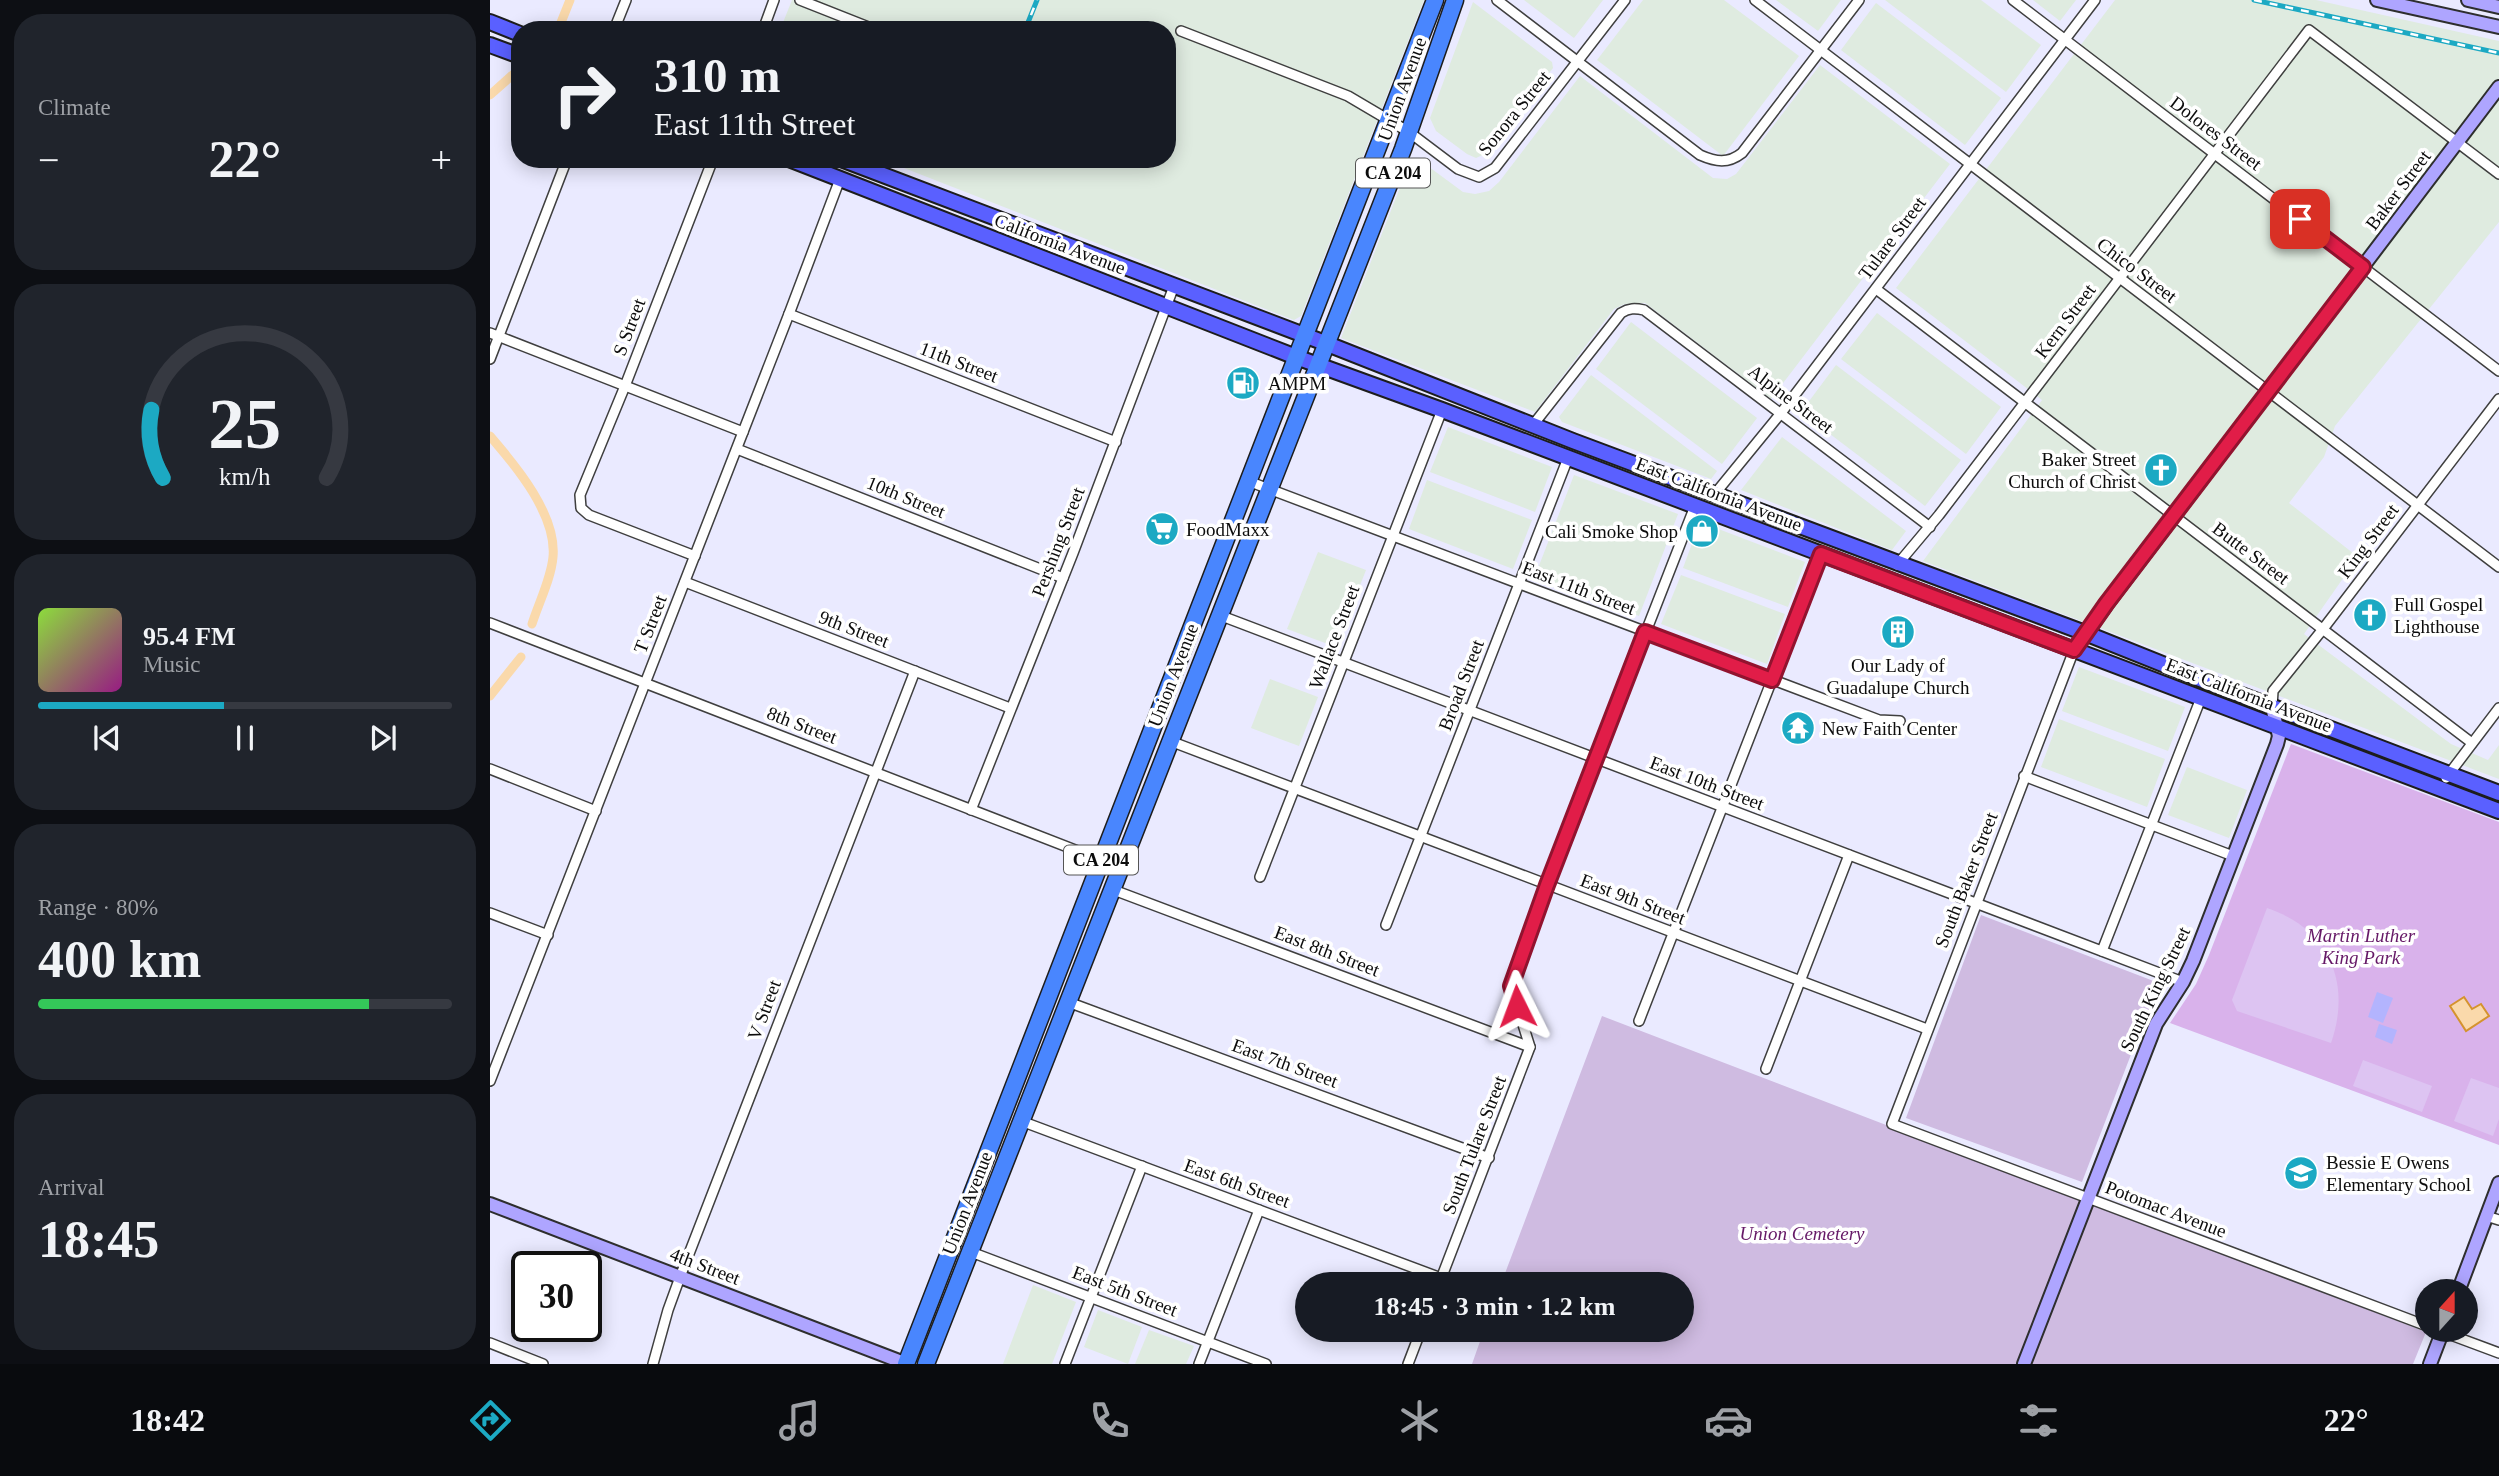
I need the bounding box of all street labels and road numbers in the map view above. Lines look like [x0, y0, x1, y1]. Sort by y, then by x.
street label: Union Avenue [1374, 34, 1430, 144]
street label: Sonora Street [1473, 66, 1555, 160]
street label: Dolores Street [2166, 92, 2267, 175]
street label: Baker Street [2361, 145, 2435, 234]
road number: CA 204 [1356, 158, 1430, 188]
street label: Tulare Street [1854, 192, 1930, 283]
street label: California Avenue [992, 209, 1128, 279]
street label: Chico Street [2093, 233, 2182, 307]
street label: Kern Street [2030, 279, 2100, 362]
street label: S Street [609, 295, 650, 359]
street label: 11th Street [917, 337, 1002, 387]
street label: Alpine Street [1744, 360, 1838, 438]
street label: East California Avenue [1633, 453, 1805, 535]
street label: 10th Street [864, 472, 949, 523]
street label: Pershing Street [1027, 484, 1089, 600]
street label: King Street [2333, 499, 2403, 582]
street label: Butte Street [2209, 517, 2294, 589]
street label: East 11th Street [1519, 557, 1639, 619]
street label: Wallace Street [1305, 581, 1364, 692]
street label: T Street [629, 591, 671, 656]
street label: 9th Street [816, 606, 893, 652]
street label: Union Avenue [1144, 620, 1202, 730]
street label: Broad Street [1434, 636, 1488, 733]
street label: East California Avenue [2163, 654, 2335, 736]
street label: 8th Street [764, 702, 841, 748]
street label: East 10th Street [1647, 752, 1768, 815]
street label: South Baker Street [1930, 809, 2002, 951]
road number: CA 204 [1064, 846, 1138, 874]
street label: East 9th Street [1578, 869, 1689, 929]
street label: East 8th Street [1272, 921, 1383, 981]
street label: South King Street [2116, 923, 2195, 1055]
street label: V Street [743, 976, 785, 1043]
street label: East 7th Street [1229, 1034, 1341, 1092]
street label: South Tulare Street [1438, 1072, 1510, 1217]
street label: Union Avenue [938, 1148, 996, 1258]
street label: East 6th Street [1181, 1154, 1293, 1212]
street label: Potomac Avenue [2103, 1176, 2229, 1242]
street label: 4th Street [667, 1243, 744, 1289]
street label: East 5th Street [1070, 1261, 1181, 1321]

